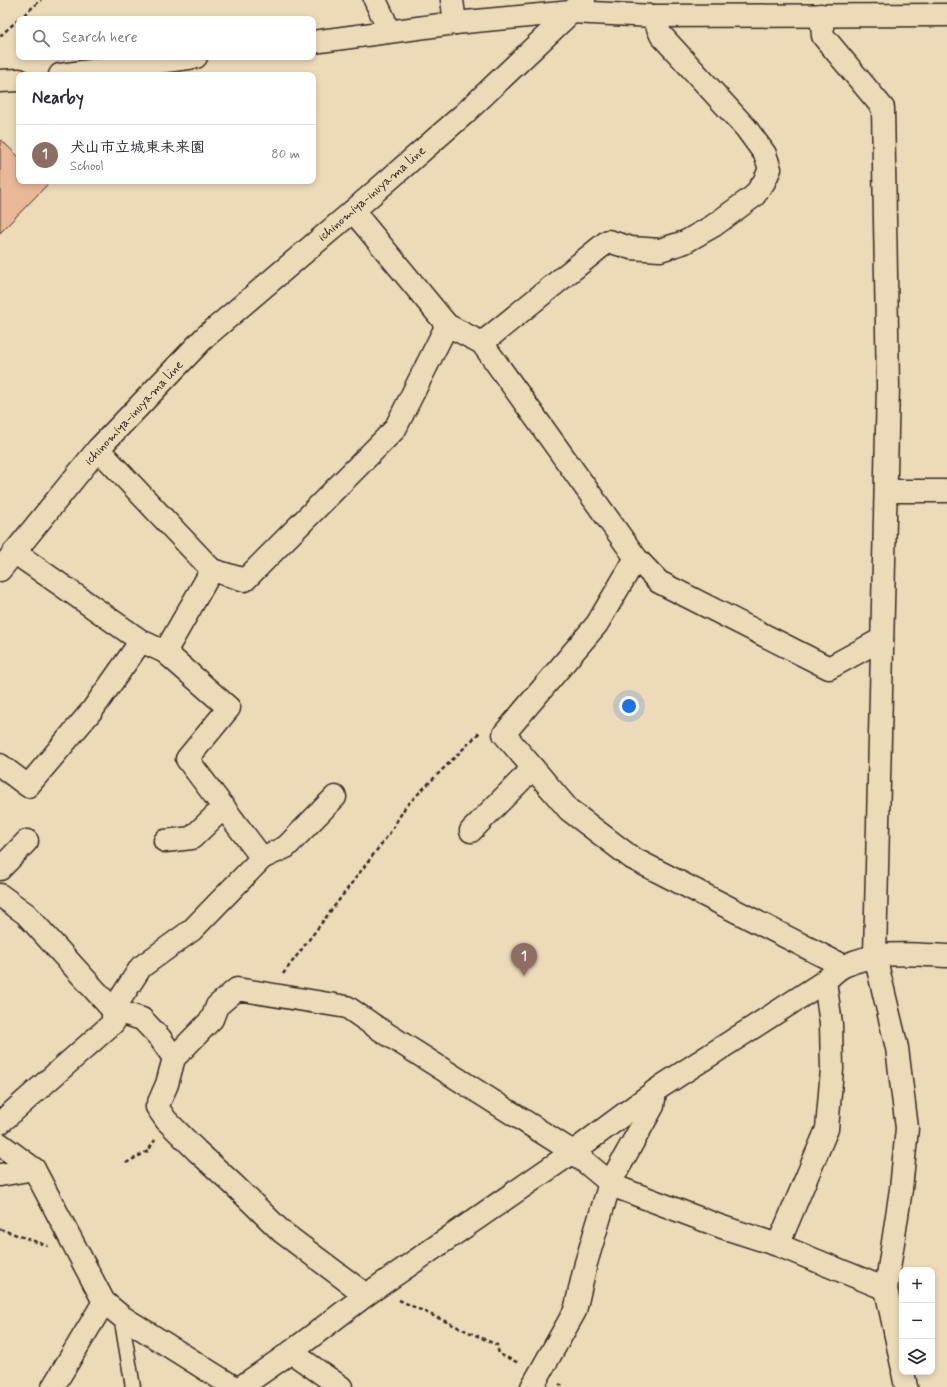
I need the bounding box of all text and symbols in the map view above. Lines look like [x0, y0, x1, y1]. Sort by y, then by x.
search box [16, 16, 316, 60]
icon: search [30, 27, 52, 49]
text: Search here [62, 28, 138, 48]
text: Nearby [32, 87, 84, 109]
text: 犬山市立城東未来園 [70, 138, 205, 158]
street label: ichinomiya-inuyama line [314, 142, 430, 246]
text: 1 [42, 146, 48, 163]
text: 80 m [271, 146, 300, 163]
text: School [70, 158, 104, 175]
street label: ichinomiya-inuyama line [81, 357, 187, 469]
your location [619, 696, 639, 716]
pin: 1 [511, 943, 537, 976]
map controls [899, 1267, 935, 1375]
button: + [899, 1267, 935, 1303]
button: − [899, 1303, 935, 1339]
button: layers [899, 1339, 935, 1375]

